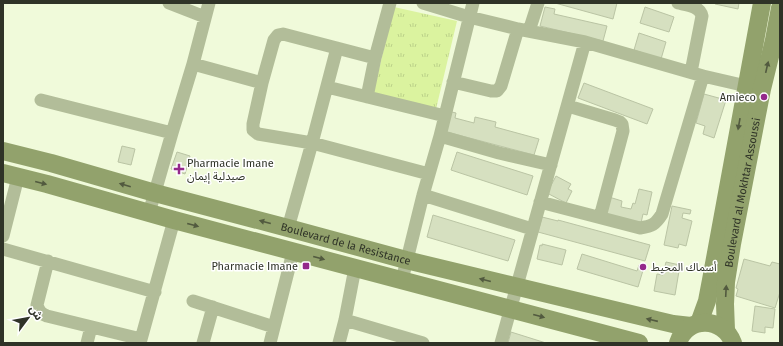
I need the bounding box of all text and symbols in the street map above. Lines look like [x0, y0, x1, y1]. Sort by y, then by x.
one-way arrow [765, 61, 771, 74]
place label: Amieco [720, 91, 756, 104]
marker: Amieco [759, 92, 769, 102]
street label: Boulevard al Mokhtar Assoussi [722, 117, 763, 268]
one-way arrow [736, 118, 742, 130]
place label: Pharmacie Imane صيدلية إيمان [187, 157, 274, 184]
marker: Pharmacie Imane صيدلية إيمان [174, 164, 184, 174]
one-way arrow [35, 180, 47, 186]
one-way arrow [119, 182, 131, 188]
one-way arrow [258, 218, 271, 224]
street label: Boulevard de la Resistance [279, 220, 412, 268]
one-way arrow [187, 222, 199, 228]
one-way arrow [312, 256, 325, 262]
place label: Pharmacie Imane [211, 260, 298, 273]
marker: Pharmacie Imane [301, 261, 311, 271]
place label: أسماك المحيط [651, 261, 717, 274]
marker: أسماك المحيط [638, 262, 648, 272]
one-way arrow [479, 276, 491, 282]
one-way arrow [722, 285, 729, 297]
north arrow [8, 298, 48, 338]
text: ش [27, 303, 46, 323]
one-way arrow [533, 314, 545, 320]
one-way arrow [646, 316, 659, 322]

